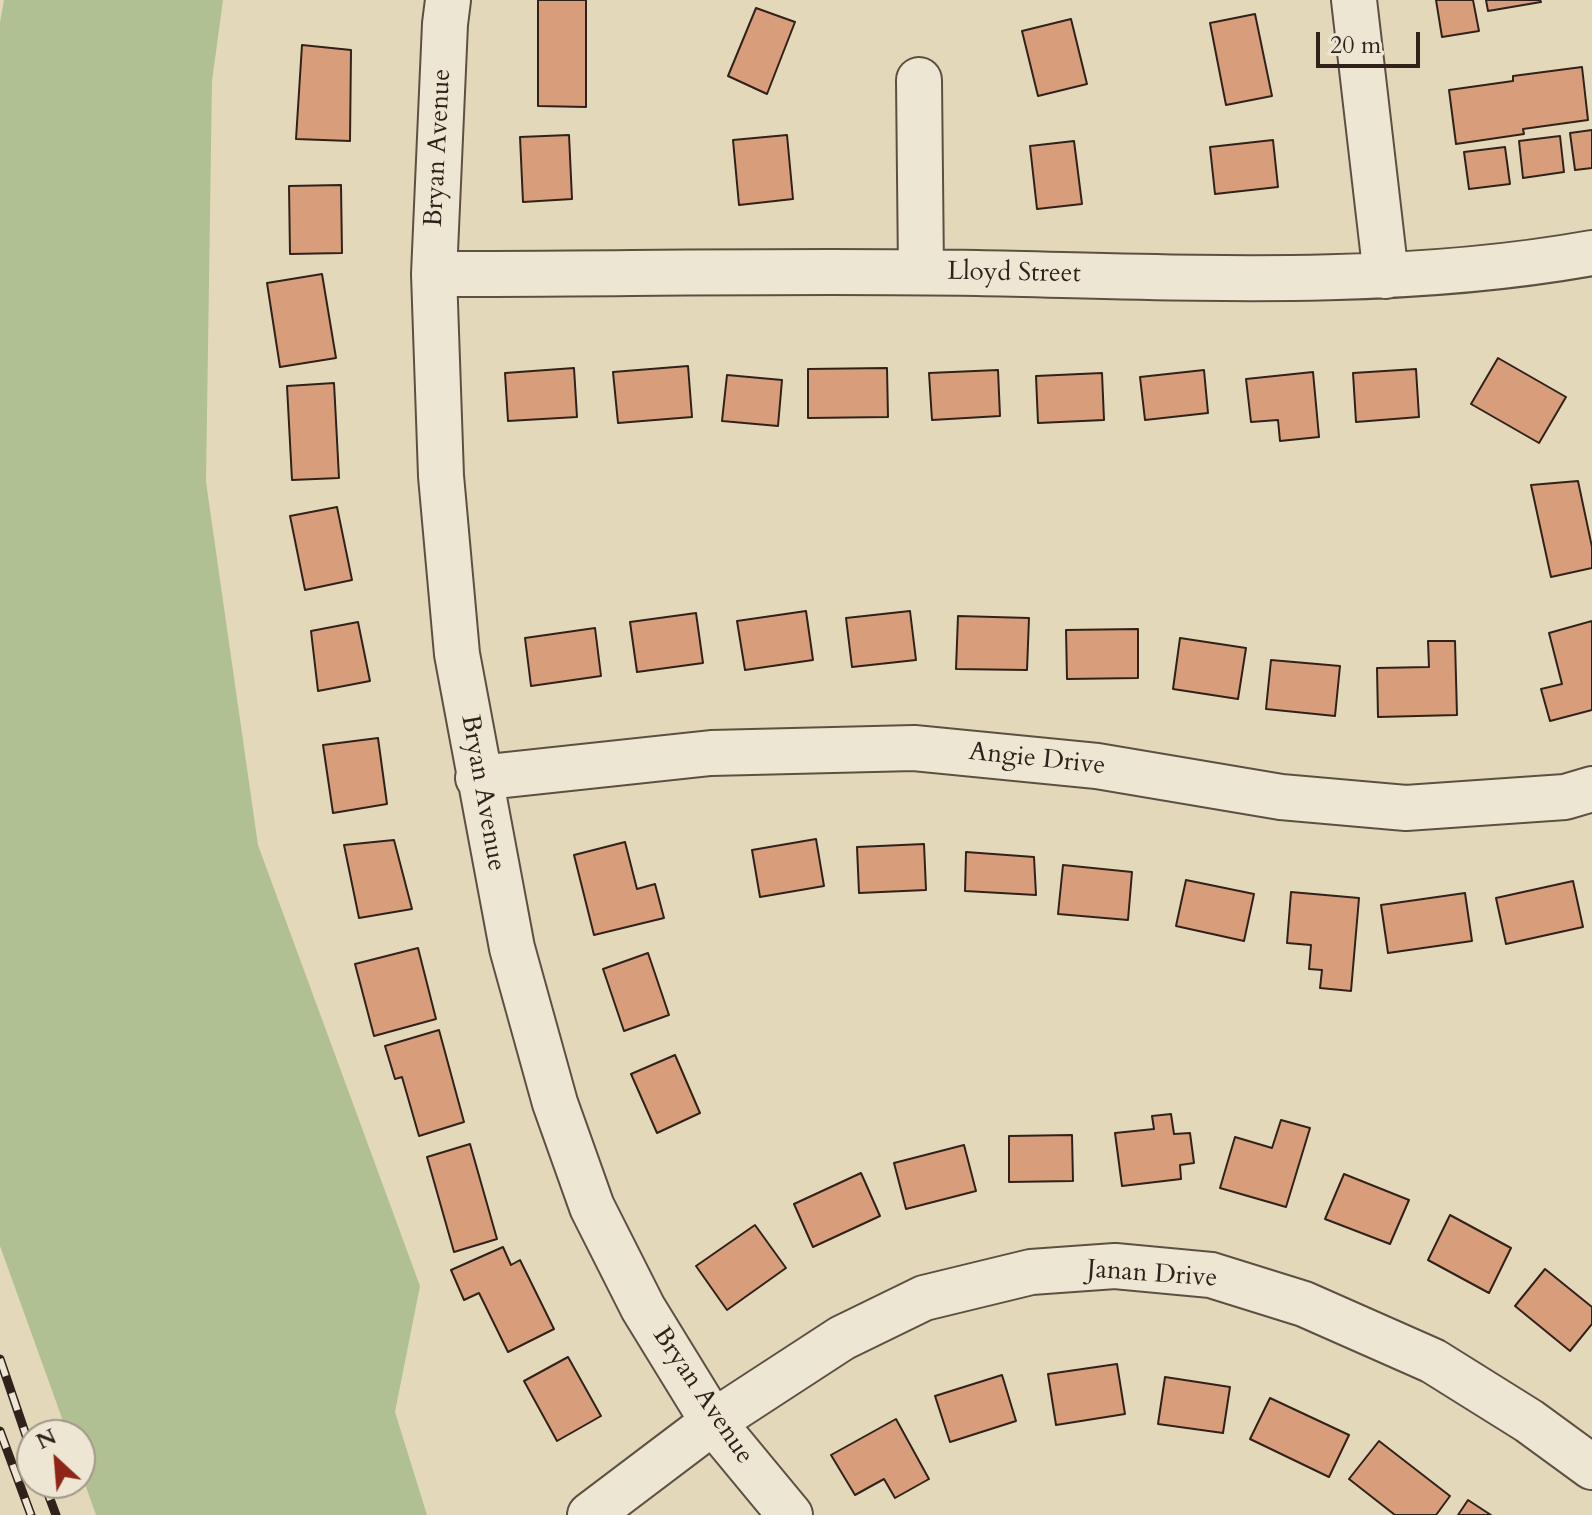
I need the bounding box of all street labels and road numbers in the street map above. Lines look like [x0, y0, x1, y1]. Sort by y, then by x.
street label: Bryan Avenue [419, 68, 459, 228]
street label: Lloyd Street [947, 257, 1081, 291]
street label: Bryan Avenue [453, 712, 511, 874]
street label: Angie Drive [967, 737, 1107, 783]
street label: Janan Drive [1086, 1255, 1218, 1295]
street label: Bryan Avenue [645, 1322, 759, 1470]

